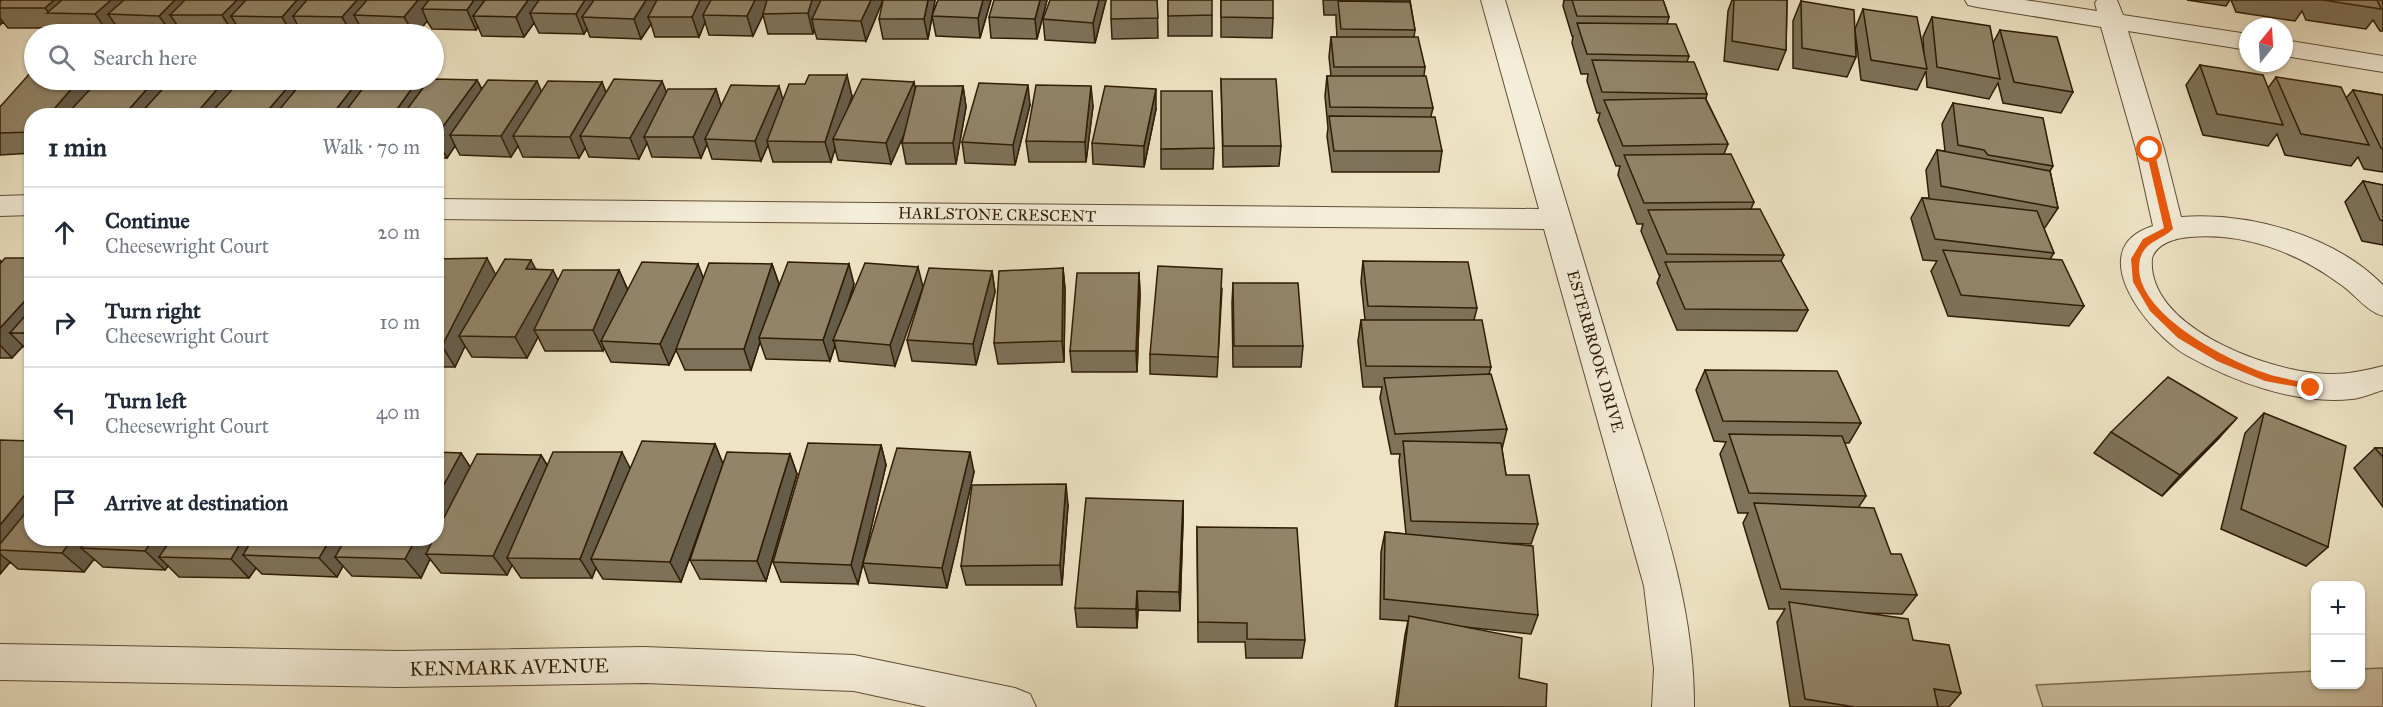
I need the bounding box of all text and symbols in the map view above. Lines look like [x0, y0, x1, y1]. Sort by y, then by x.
north arrow [2239, 18, 2293, 72]
search box [24, 24, 444, 90]
icon: search [45, 41, 78, 74]
text: Search here [93, 44, 197, 71]
text: 1 min [48, 131, 107, 163]
text: Walk · 70 m [322, 135, 420, 159]
route start [2136, 136, 2162, 162]
street label: HARLSTONE CRESCENT [898, 203, 1096, 226]
text: Continue [105, 207, 190, 234]
icon: ahead [48, 216, 81, 249]
text: 20 m [377, 220, 420, 244]
text: Cheesewright Court [105, 234, 269, 258]
street label: ESTERBROOK DRIVE [1563, 268, 1628, 434]
text: Turn right [105, 297, 201, 324]
icon: right [48, 306, 81, 339]
text: 10 m [379, 310, 420, 334]
text: Cheesewright Court [105, 324, 269, 348]
route end [2297, 374, 2323, 400]
text: Turn left [105, 387, 187, 414]
icon: left [48, 396, 81, 429]
text: 40 m [376, 400, 420, 424]
text: Cheesewright Court [105, 414, 269, 438]
icon: arrive [48, 486, 81, 519]
text: Arrive at destination [105, 489, 288, 516]
map controls [2311, 581, 2365, 689]
button: + [2311, 581, 2365, 635]
button: − [2311, 635, 2365, 689]
street label: KENMARK AVENUE [409, 653, 609, 681]

